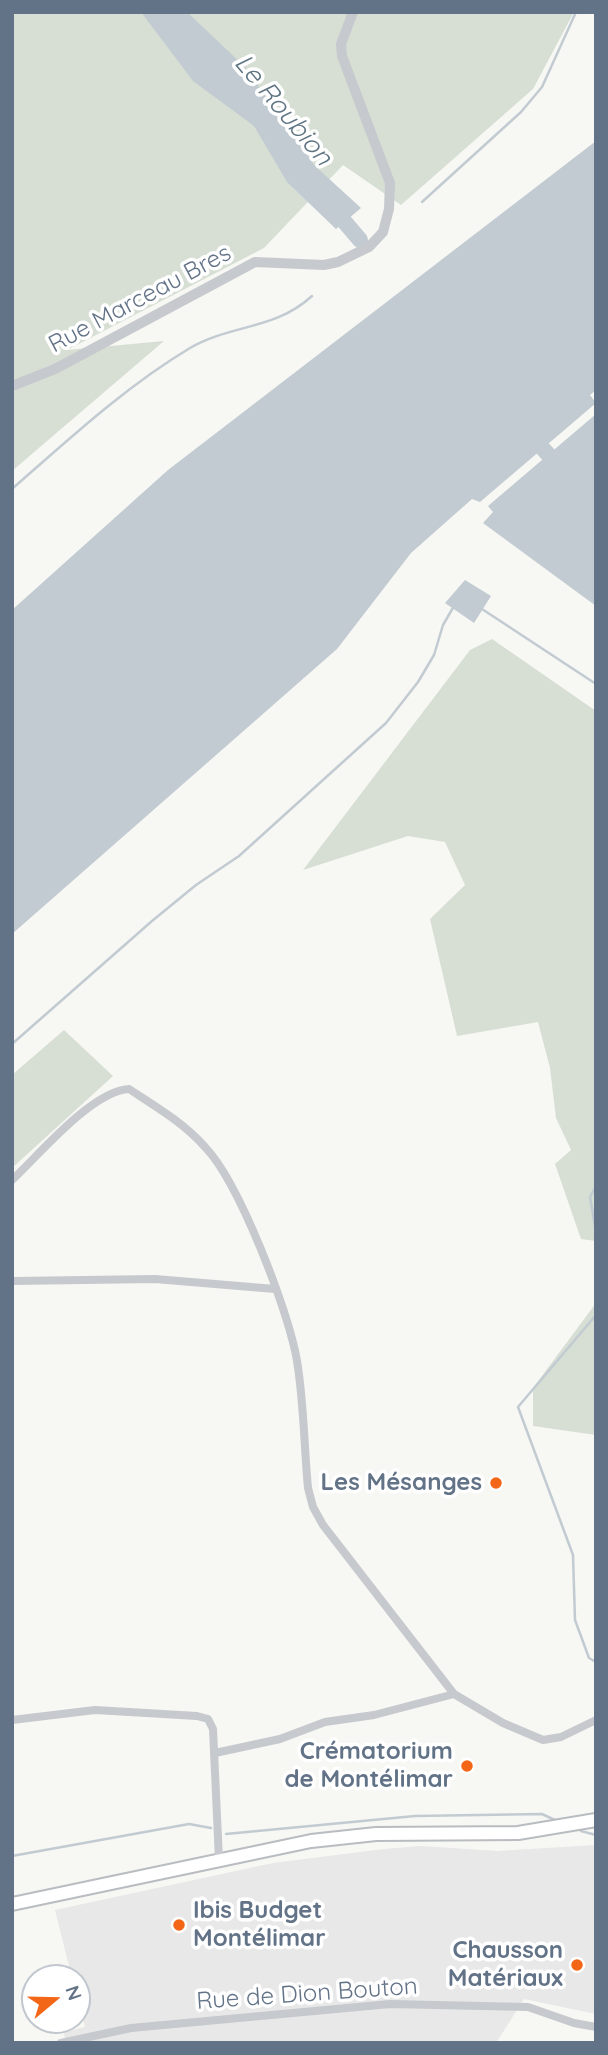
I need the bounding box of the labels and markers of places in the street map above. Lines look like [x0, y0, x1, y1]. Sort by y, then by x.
place label: Les Mésanges [321, 1469, 482, 1497]
marker: Les Mésanges [488, 1475, 504, 1491]
place label: Crématorium de Montélimar [284, 1738, 453, 1794]
marker: Crématorium de Montélimar [459, 1758, 475, 1774]
place label: Ibis Budget Montélimar [193, 1897, 326, 1953]
marker: Ibis Budget Montélimar [171, 1917, 187, 1933]
place label: Chausson Matériaux [448, 1937, 563, 1993]
marker: Chausson Matériaux [569, 1957, 585, 1973]

